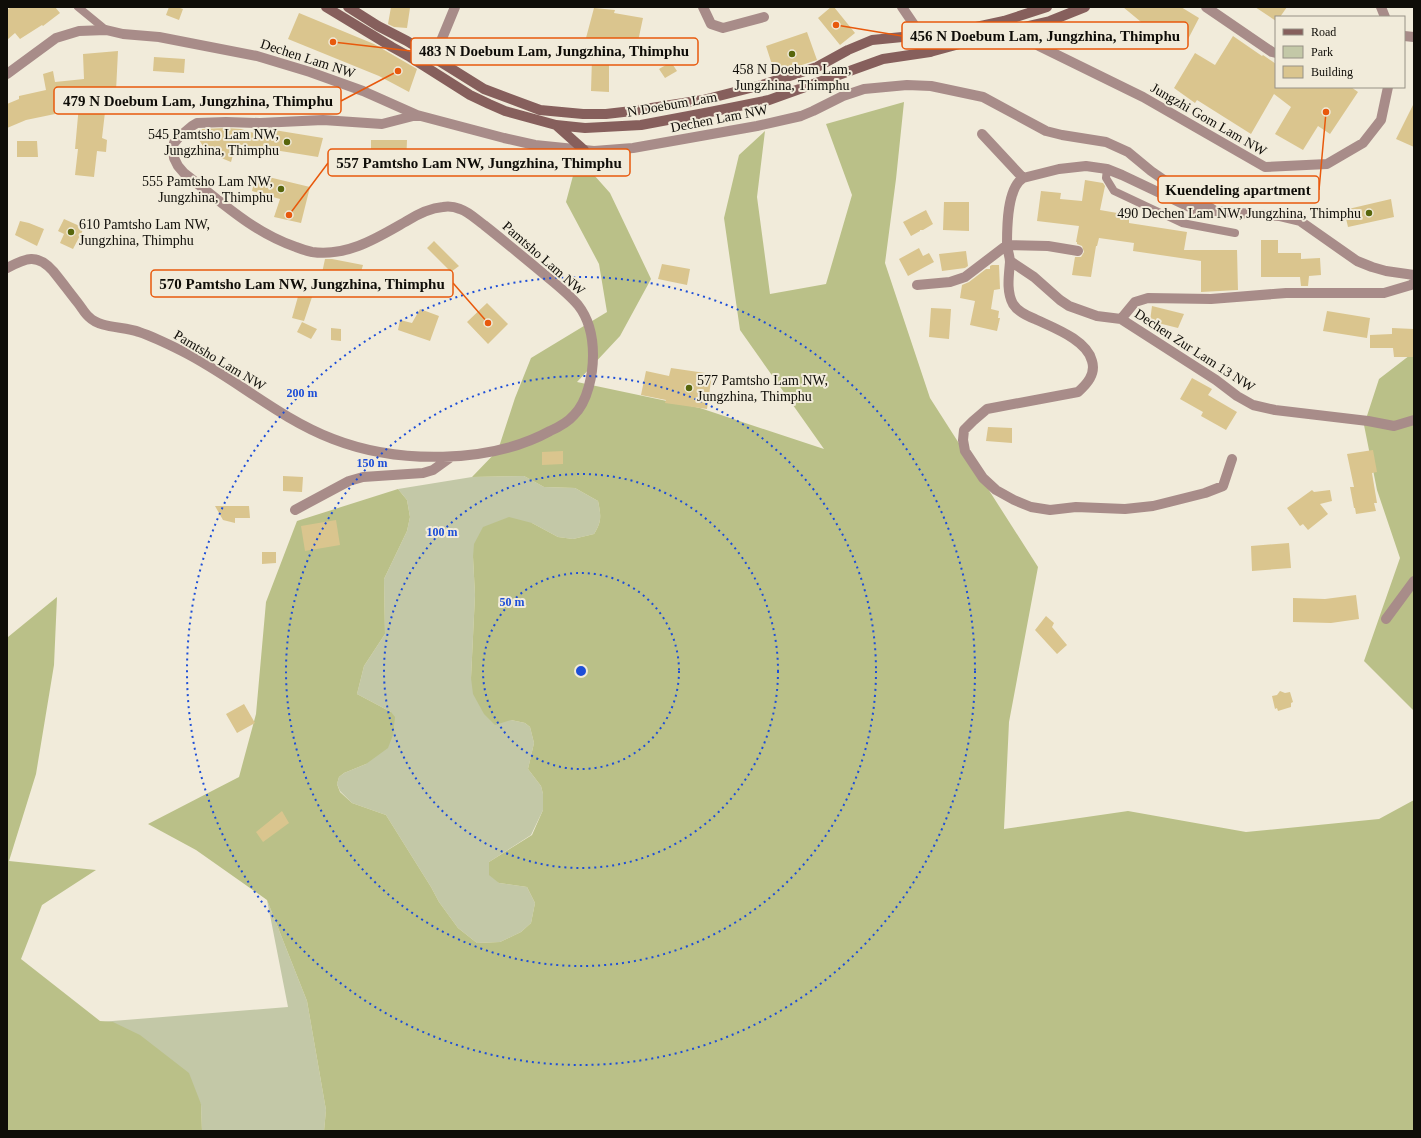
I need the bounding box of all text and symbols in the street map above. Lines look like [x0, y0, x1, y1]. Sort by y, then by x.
legend [1275, 16, 1405, 88]
callout: 456 N Doebum Lam, Jungzhina, Thimphu [902, 22, 1188, 49]
text: Road [1311, 25, 1336, 39]
text: 456 N Doebum Lam, Jungzhina, Thimphu [910, 28, 1180, 44]
street label: Dechen Lam NW [259, 36, 358, 81]
callout: 483 N Doebum Lam, Jungzhina, Thimphu [411, 38, 698, 65]
text: 483 N Doebum Lam, Jungzhina, Thimphu [419, 43, 689, 59]
text: Park [1311, 45, 1333, 59]
marker: 458 N Doebum Lam, Jungzhina, Thimphu [787, 49, 797, 59]
place label: 458 N Doebum Lam, Jungzhina, Thimphu [733, 62, 851, 93]
text: Building [1311, 65, 1353, 79]
street label: Jungzhi Gom Lam NW [1148, 80, 1270, 159]
callout: 479 N Doebum Lam, Jungzhina, Thimphu [54, 87, 341, 114]
street label: N Doebum Lam [626, 89, 718, 120]
text: 479 N Doebum Lam, Jungzhina, Thimphu [63, 93, 333, 109]
street label: Dechen Lam NW [669, 102, 770, 135]
place label: 545 Pamtsho Lam NW, Jungzhina, Thimphu [148, 127, 279, 158]
marker: 545 Pamtsho Lam NW, Jungzhina, Thimphu [282, 137, 292, 147]
callout: 557 Pamtsho Lam NW, Jungzhina, Thimphu [328, 149, 630, 176]
text: 557 Pamtsho Lam NW, Jungzhina, Thimphu [336, 155, 622, 171]
place label: 555 Pamtsho Lam NW, Jungzhina, Thimphu [142, 174, 273, 205]
callout: Kuendeling apartment [1158, 176, 1319, 203]
text: Kuendeling apartment [1165, 182, 1311, 198]
marker: 555 Pamtsho Lam NW, Jungzhina, Thimphu [276, 184, 286, 194]
place label: 490 Dechen Lam NW, Jungzhina, Thimphu [1117, 206, 1361, 221]
marker: 490 Dechen Lam NW, Jungzhina, Thimphu [1364, 208, 1374, 218]
place label: 610 Pamtsho Lam NW, Jungzhina, Thimphu [79, 217, 210, 248]
street label: Pamtsho Lam NW [499, 219, 589, 299]
marker: 610 Pamtsho Lam NW, Jungzhina, Thimphu [66, 227, 76, 237]
callout: 570 Pamtsho Lam NW, Jungzhina, Thimphu [151, 270, 453, 297]
text: 570 Pamtsho Lam NW, Jungzhina, Thimphu [159, 276, 445, 292]
street label: Dechen Zur Lam 13 NW [1132, 306, 1258, 395]
street label: Pamtsho Lam NW [171, 327, 269, 394]
place label: 577 Pamtsho Lam NW, Jungzhina, Thimphu [697, 373, 828, 404]
marker: 577 Pamtsho Lam NW, Jungzhina, Thimphu [684, 383, 694, 393]
text: 200 m [287, 386, 318, 400]
text: 150 m [357, 456, 388, 470]
text: 100 m [427, 525, 458, 539]
text: 50 m [500, 595, 525, 609]
centre of rings [574, 664, 588, 678]

